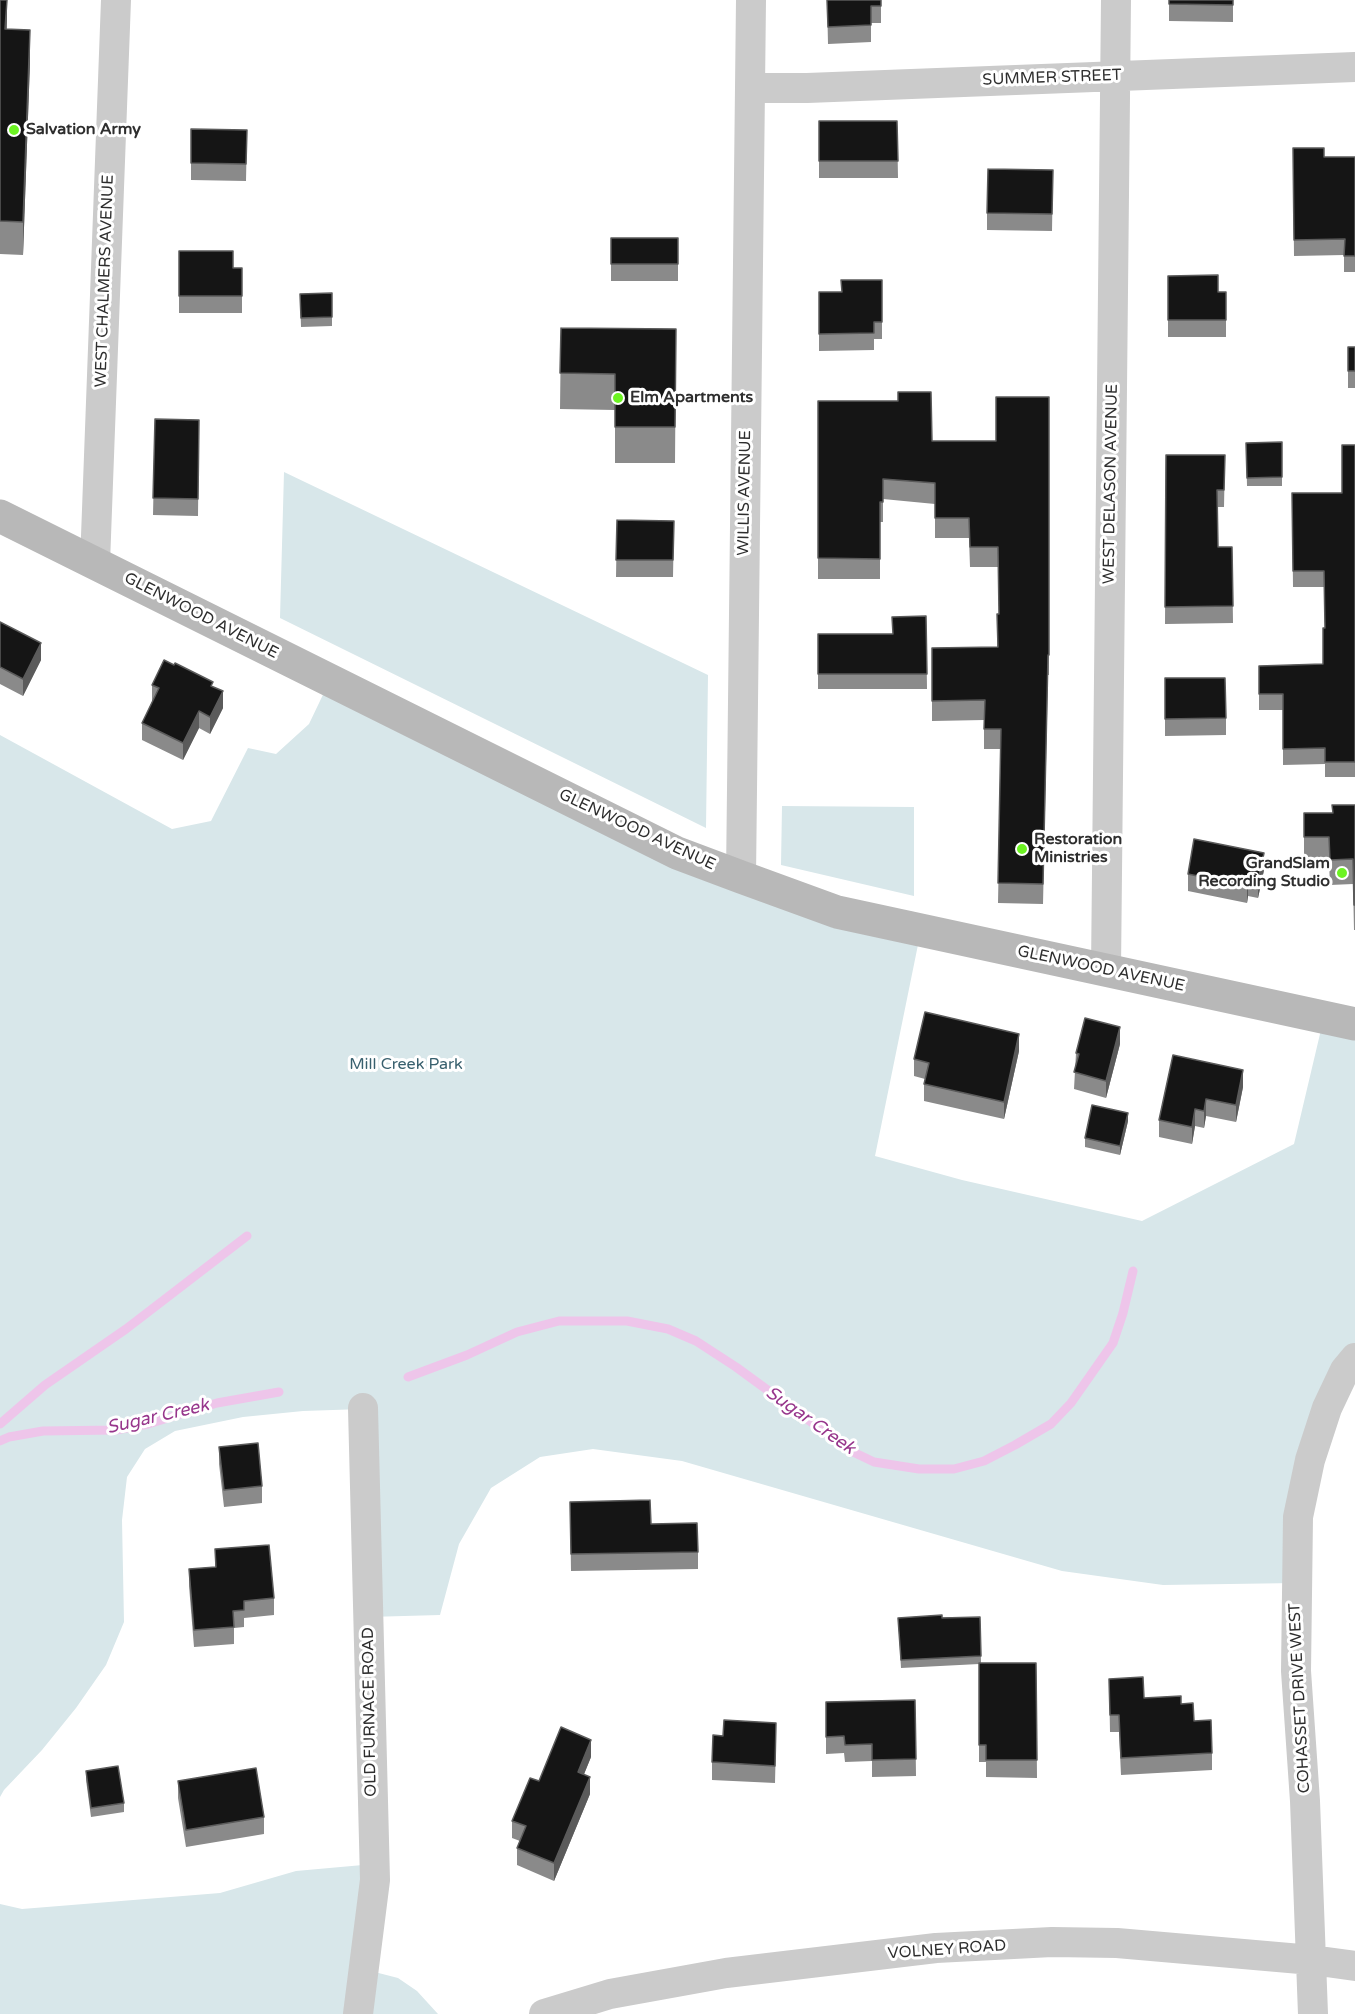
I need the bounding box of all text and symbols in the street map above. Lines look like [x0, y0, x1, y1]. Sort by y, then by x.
street label: SUMMER STREET [982, 66, 1122, 90]
place label: Salvation Army [26, 120, 141, 140]
marker: Salvation Army [7, 123, 21, 137]
street label: WEST CHALMERS AVENUE [92, 174, 118, 388]
street label: WEST DELASON AVENUE [1100, 384, 1122, 584]
place label: Elm Apartments [630, 388, 753, 408]
marker: Elm Apartments [611, 391, 625, 405]
street label: WILLIS AVENUE [734, 430, 756, 556]
street label: GLENWOOD AVENUE [121, 569, 281, 663]
street label: GLENWOOD AVENUE [556, 785, 718, 875]
place label: Restoration Ministries [1034, 830, 1122, 868]
marker: Restoration Ministries [1015, 842, 1029, 856]
place label: GrandSlam Recording Studio [1198, 854, 1330, 892]
marker: GrandSlam Recording Studio [1335, 866, 1349, 880]
street label: GLENWOOD AVENUE [1016, 942, 1186, 996]
park label: Mill Creek Park [349, 1055, 463, 1075]
water label: Sugar Creek [761, 1382, 859, 1460]
water label: Sugar Creek [105, 1395, 211, 1439]
street label: COHASSET DRIVE WEST [1285, 1602, 1315, 1794]
street label: OLD FURNACE ROAD [359, 1627, 381, 1797]
street label: VOLNEY ROAD [887, 1936, 1007, 1964]

